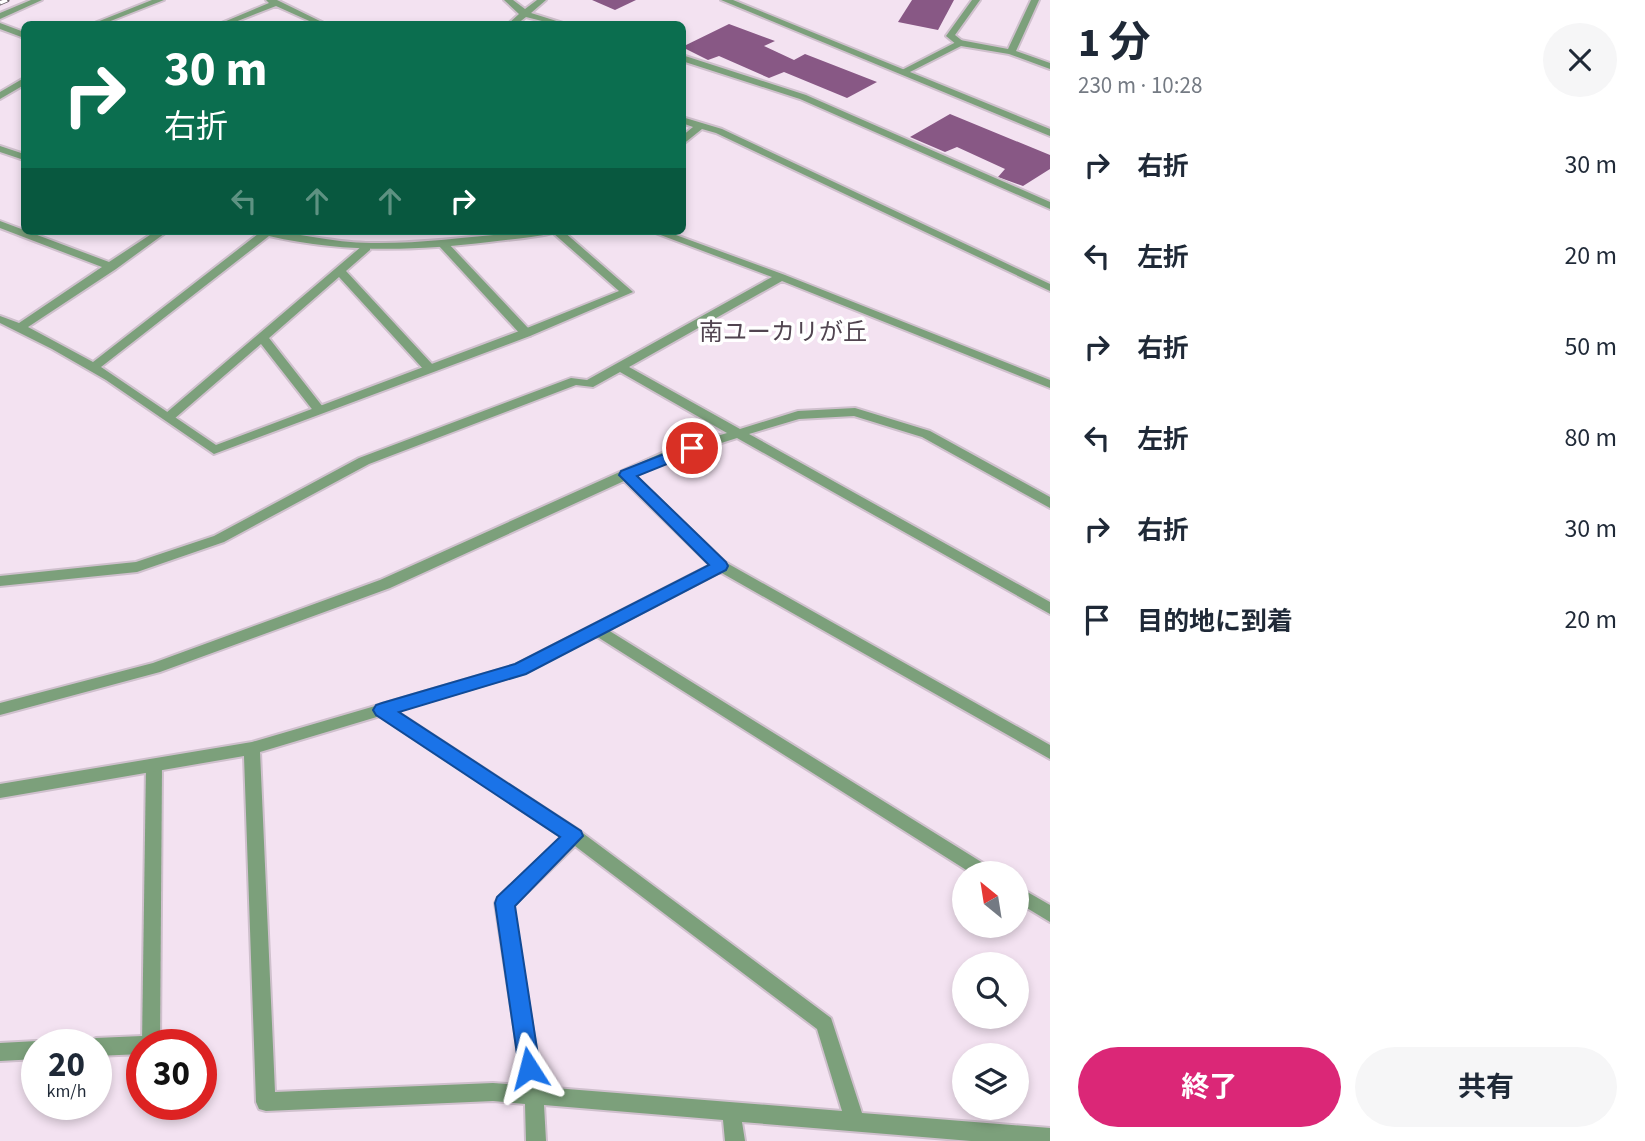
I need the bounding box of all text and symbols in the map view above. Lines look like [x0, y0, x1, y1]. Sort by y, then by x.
text: 1 分 [1078, 13, 1151, 73]
button: close [1543, 23, 1617, 97]
text: 30 m [164, 35, 268, 105]
icon: right [49, 49, 140, 140]
text: 230 m · 10:28 [1078, 69, 1202, 102]
text: 右折 [164, 104, 228, 150]
icon: right [1078, 146, 1116, 184]
text: 30 m [1564, 146, 1617, 183]
text: 右折 [1137, 148, 1189, 185]
icon: left [225, 182, 263, 220]
icon: ahead [298, 182, 336, 220]
icon: ahead [371, 182, 409, 220]
icon: right [444, 182, 482, 220]
icon: left [1078, 237, 1116, 275]
text: 20 m [1564, 237, 1617, 274]
text: 左折 [1137, 239, 1189, 276]
district label: 南ユーカリが丘 [699, 315, 867, 350]
icon: right [1078, 328, 1116, 366]
text: 50 m [1564, 328, 1617, 365]
text: 右折 [1137, 330, 1189, 367]
pin [662, 418, 722, 478]
icon: left [1078, 419, 1116, 457]
text: 80 m [1564, 419, 1617, 456]
text: 左折 [1137, 421, 1189, 458]
icon: arrive [673, 429, 711, 467]
icon: right [1078, 510, 1116, 548]
text: 30 m [1564, 510, 1617, 547]
text: 右折 [1137, 512, 1189, 549]
icon: arrive [1078, 601, 1116, 639]
text: 20 m [1564, 601, 1617, 638]
text: 目的地に到着 [1137, 603, 1293, 640]
north arrow [952, 861, 1029, 938]
map controls [952, 861, 1029, 1120]
button: search [952, 952, 1029, 1029]
speed limit sign: 30 [126, 1029, 217, 1120]
position arrow [492, 1031, 566, 1105]
text: 20 [48, 1040, 85, 1090]
button: layers [952, 1043, 1029, 1120]
button: 終了 [1078, 1047, 1341, 1127]
button: 共有 [1355, 1047, 1617, 1127]
text: km/h [47, 1079, 86, 1104]

